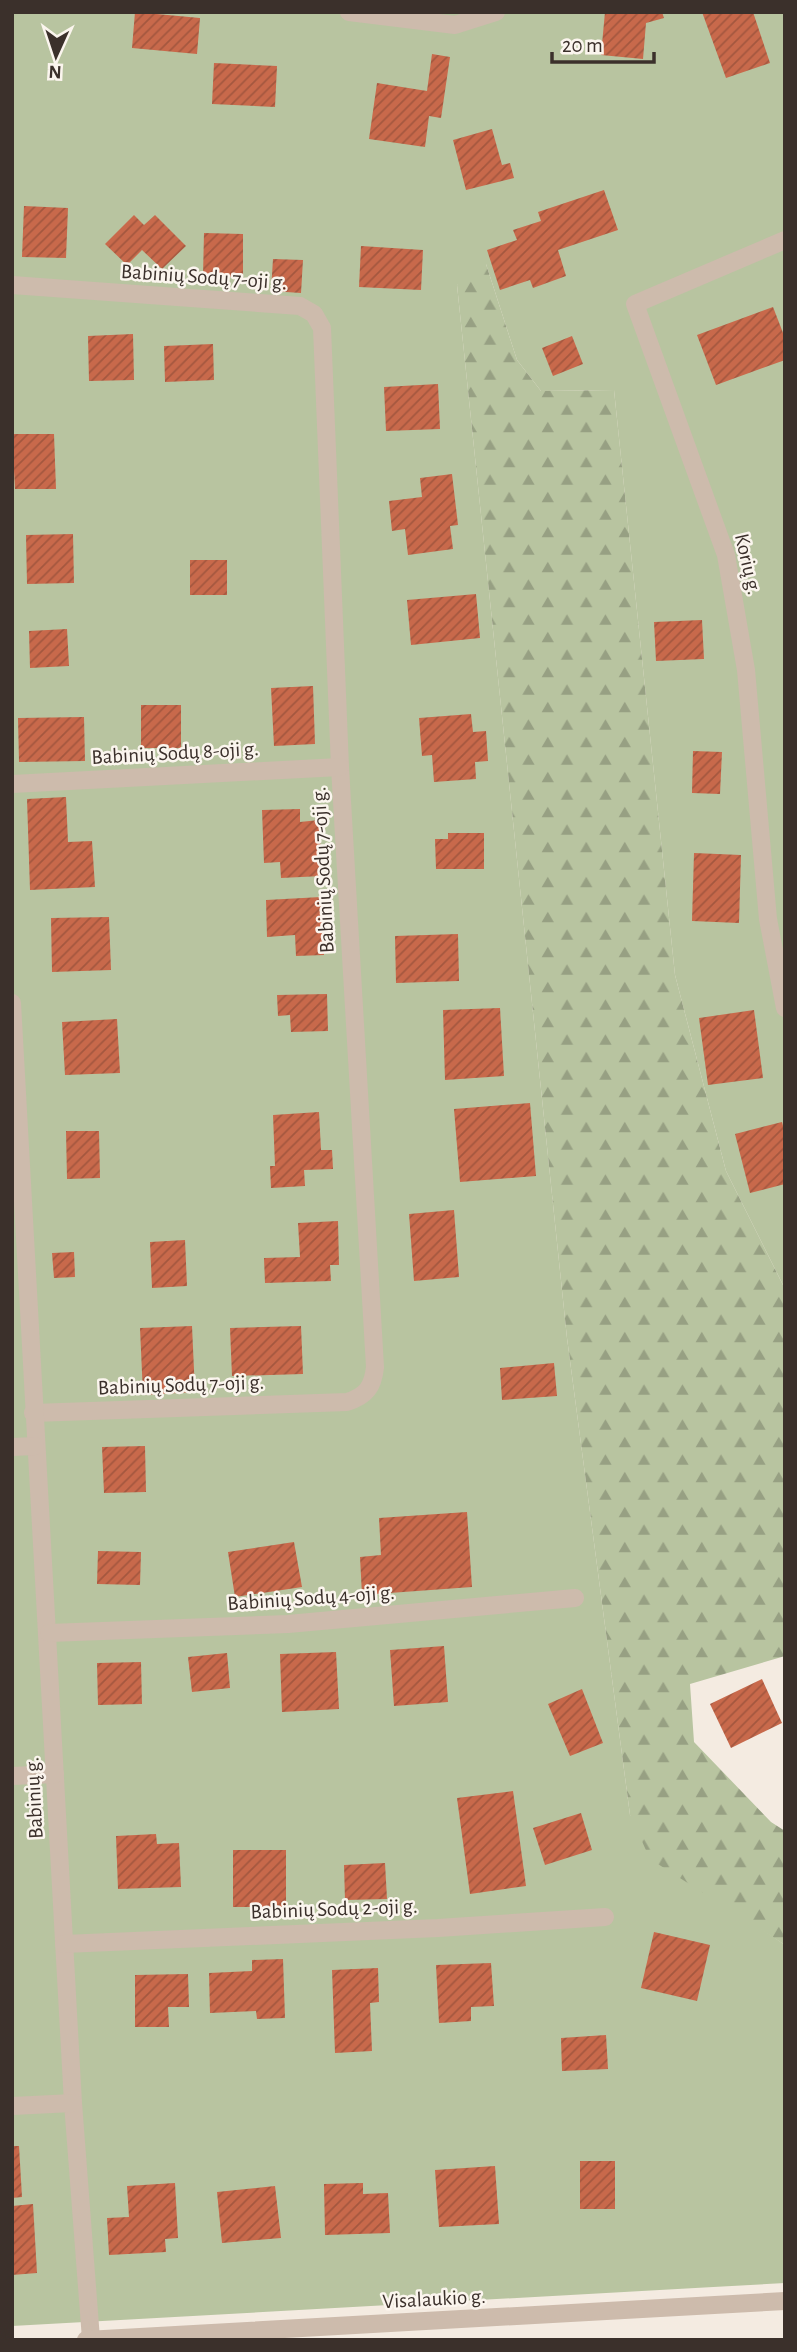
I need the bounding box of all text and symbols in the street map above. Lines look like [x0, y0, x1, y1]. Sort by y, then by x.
north arrow [21, 21, 91, 91]
scale bar [552, 21, 654, 65]
text: 20 m [562, 35, 603, 56]
text: N [48, 62, 62, 81]
street label: Babinių Sodų 7-oji g. [120, 261, 288, 293]
street label: Korių g. [731, 531, 765, 597]
street label: Babinių Sodų 8-oji g. [91, 738, 259, 768]
street label: Babinių Sodų 7-oji g. [308, 786, 338, 954]
street label: Babinių Sodų 7-oji g. [97, 1372, 265, 1398]
street label: Babinių Sodų 4-oji g. [227, 1582, 395, 1614]
street label: Babinių g. [21, 1757, 47, 1839]
street label: Babinių Sodų 2-oji g. [250, 1896, 418, 1922]
street label: Visalaukio g. [382, 2286, 486, 2312]

